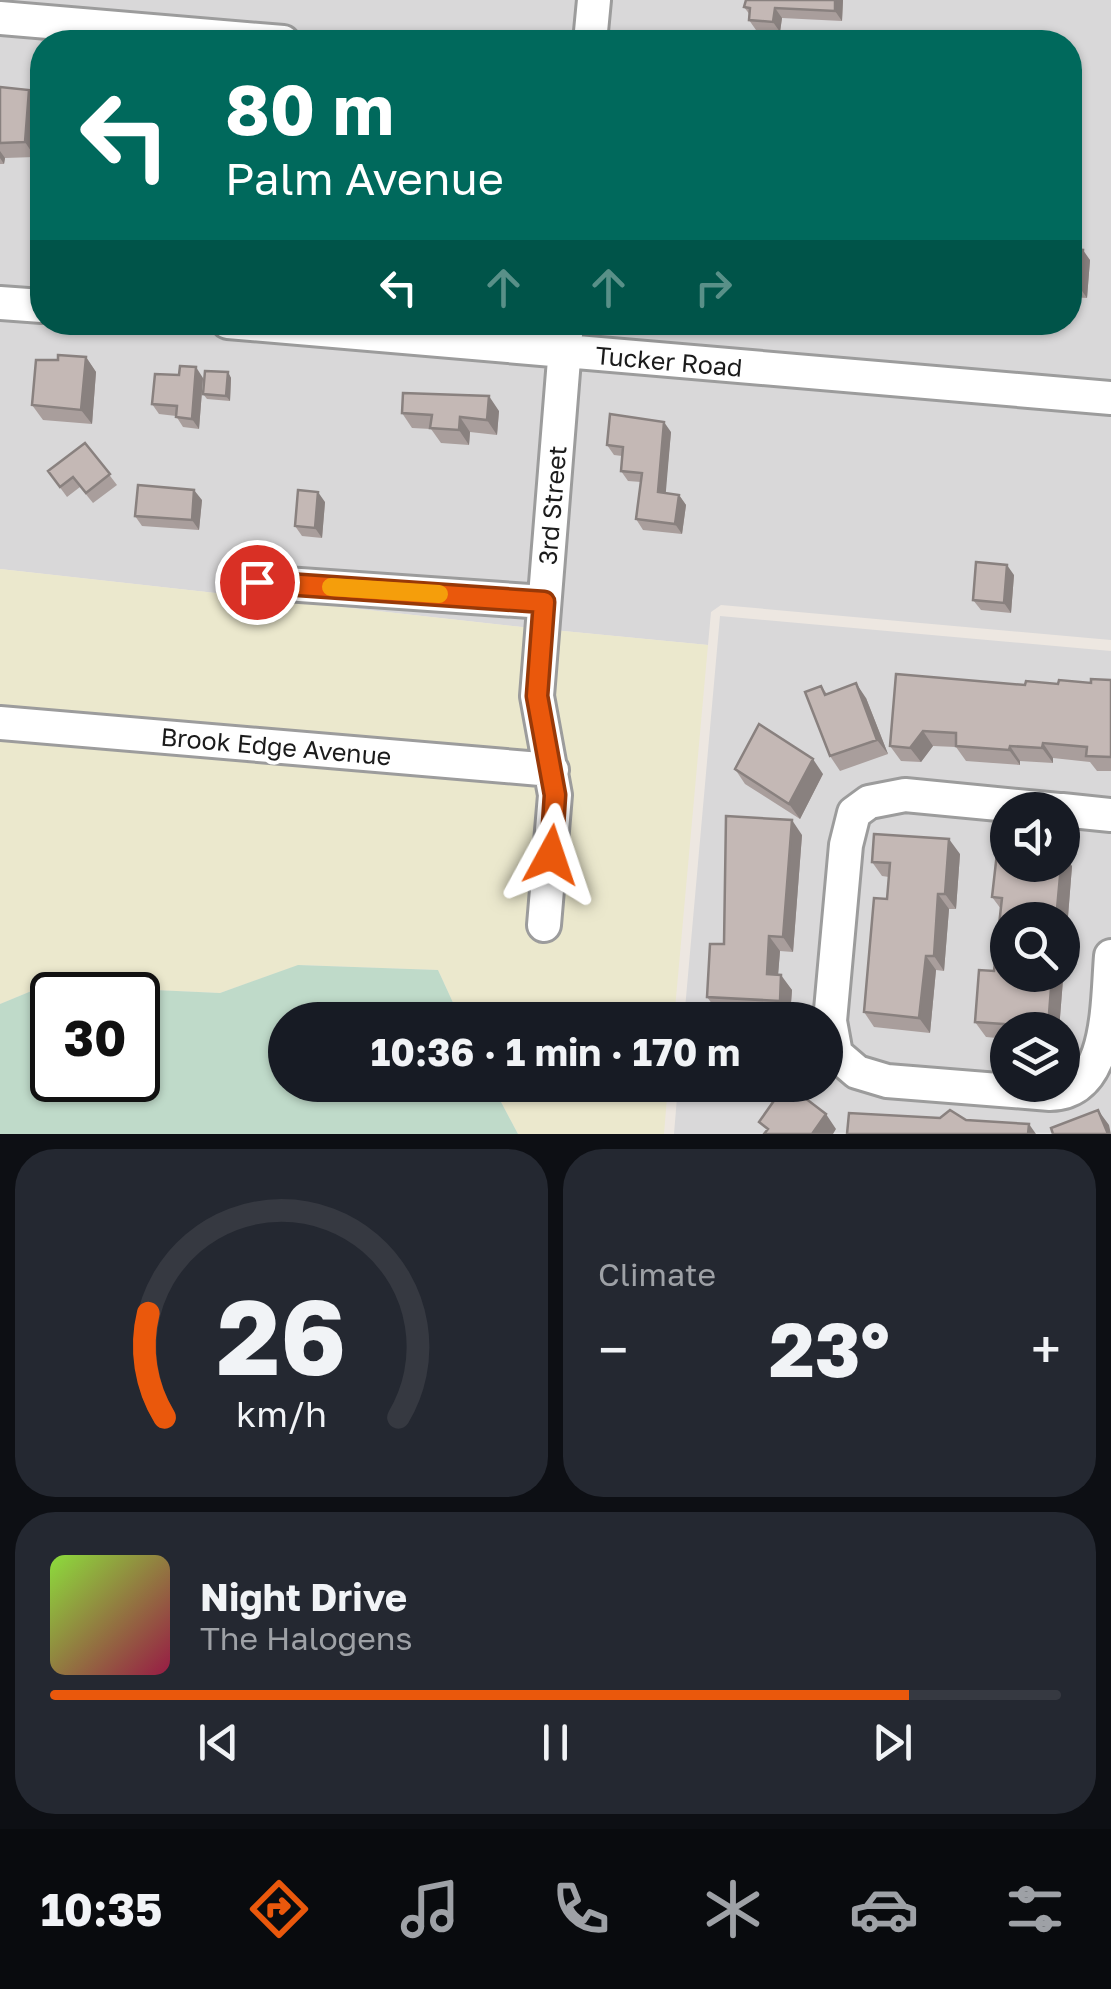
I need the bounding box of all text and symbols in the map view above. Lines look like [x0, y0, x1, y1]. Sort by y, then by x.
text: 80 m [225, 66, 394, 150]
icon: left [60, 70, 190, 200]
text: Palm Avenue [225, 151, 504, 205]
icon: left [371, 260, 426, 315]
icon: ahead [476, 260, 531, 315]
icon: ahead [581, 260, 636, 315]
icon: right [686, 260, 741, 315]
street label: Tucker Road [594, 339, 744, 383]
street label: 3rd Street [531, 444, 573, 566]
pin [215, 540, 300, 625]
icon: arrive [230, 555, 285, 610]
street label: Brook Edge Avenue [159, 720, 393, 772]
map controls [990, 792, 1080, 1102]
button: sound [990, 792, 1080, 882]
position arrow [499, 803, 603, 907]
button: search [990, 902, 1080, 992]
speed limit sign: 30 [30, 972, 160, 1102]
button: layers [990, 1012, 1080, 1102]
text: 10:36 · 1 min · 170 m [371, 1029, 740, 1074]
text: Climate [598, 1255, 716, 1293]
text: 26 [217, 1273, 346, 1398]
text: 23° [769, 1303, 890, 1394]
text: − [598, 1316, 628, 1382]
text: + [1031, 1316, 1061, 1382]
text: km/h [236, 1392, 327, 1435]
text: Night Drive [200, 1574, 407, 1619]
text: The Halogens [200, 1619, 412, 1657]
icon: previous [191, 1715, 246, 1770]
icon: pause [528, 1715, 583, 1770]
icon: next [865, 1715, 920, 1770]
icon: directions [244, 1874, 314, 1944]
icon: music [395, 1874, 465, 1944]
icon: phone [546, 1874, 616, 1944]
icon: climate [698, 1874, 768, 1944]
icon: car [849, 1874, 919, 1944]
icon: filters [1000, 1874, 1070, 1944]
text: 10:35 [41, 1882, 162, 1936]

